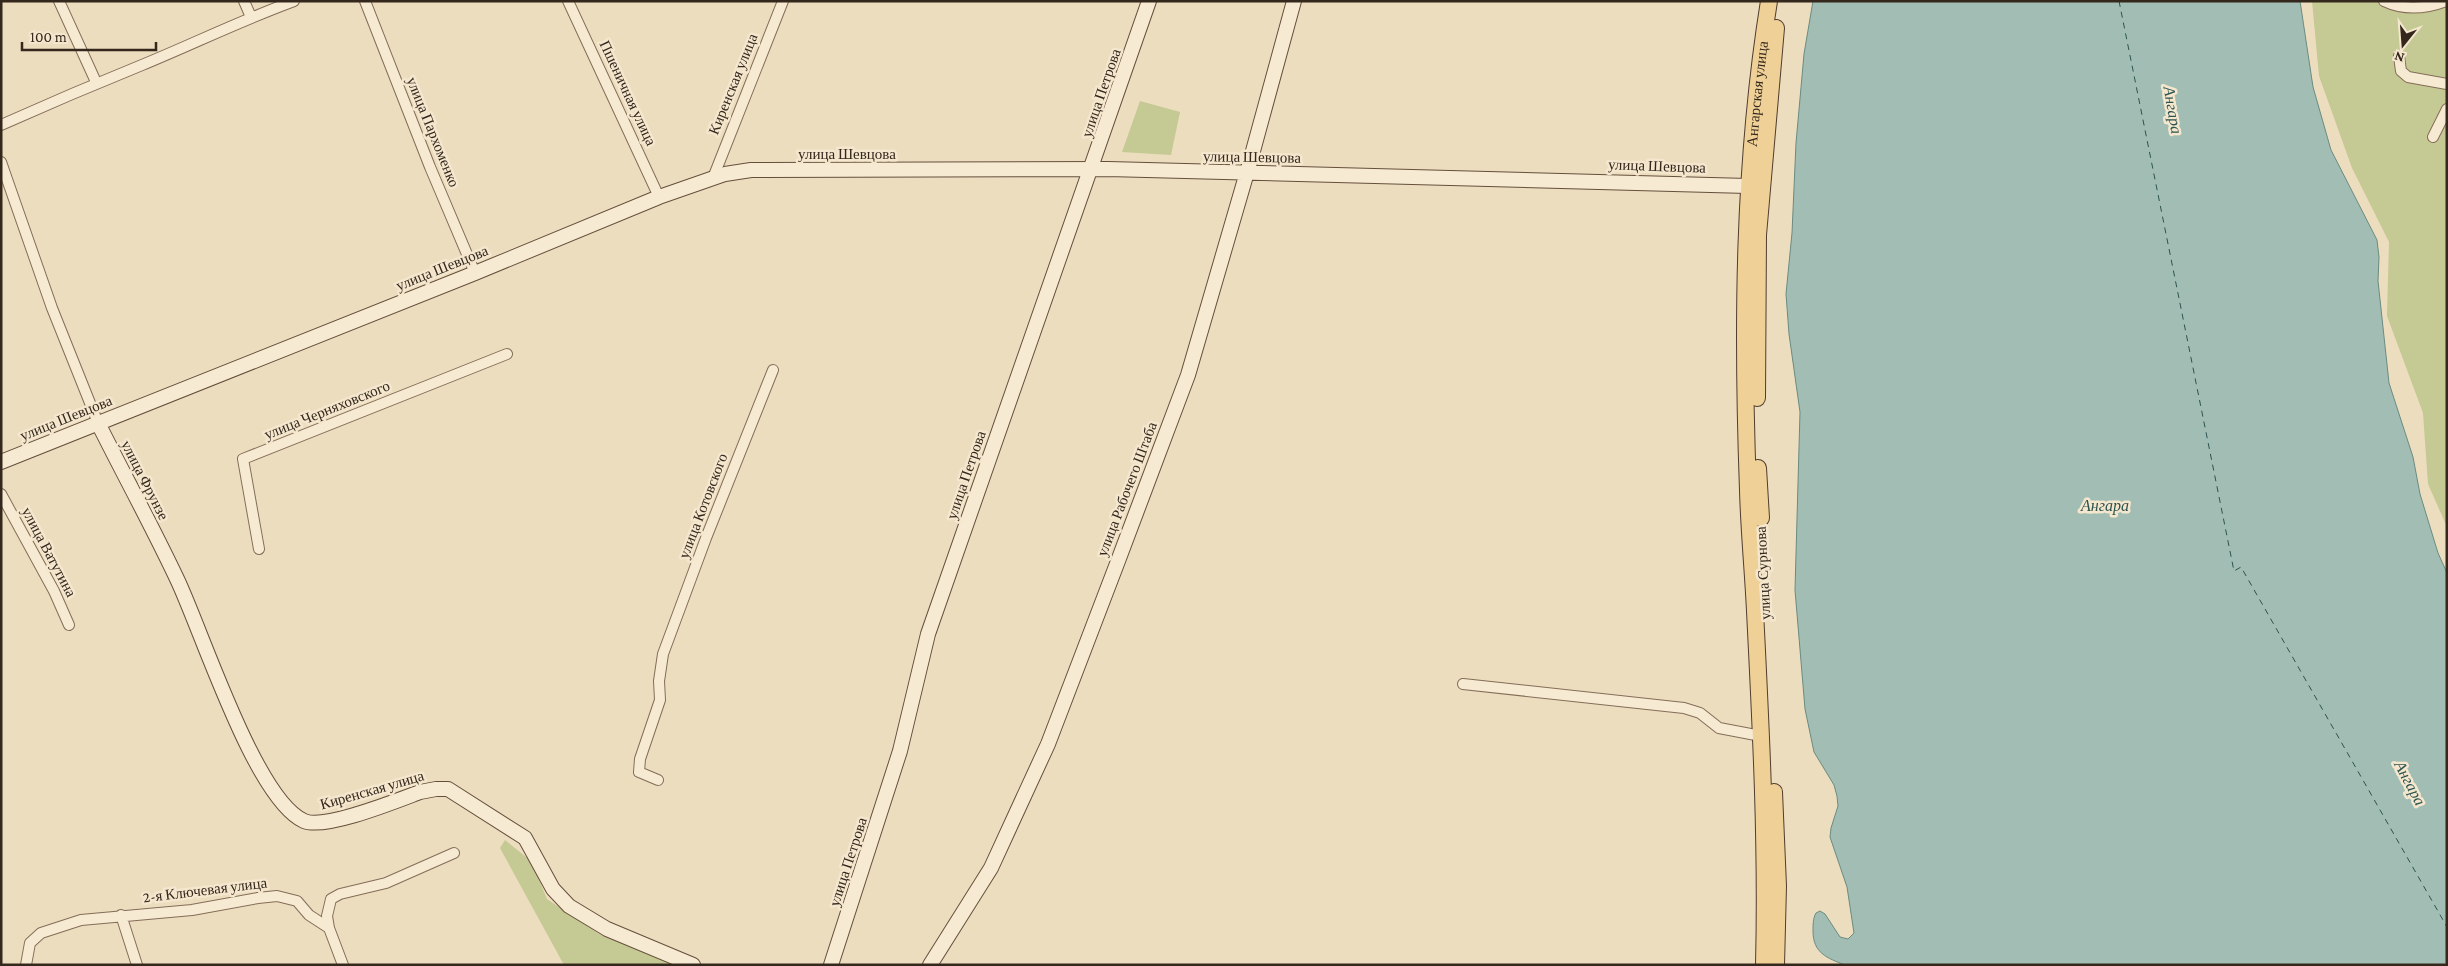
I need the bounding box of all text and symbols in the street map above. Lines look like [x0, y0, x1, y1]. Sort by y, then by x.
scale bar [22, 20, 156, 52]
north arrow [2378, 20, 2428, 70]
text: 100 m [30, 29, 67, 45]
street label: Киренская улица [705, 31, 761, 137]
street label: Пшеничная улица [597, 38, 659, 148]
street label: Ангарская улица [1744, 40, 1771, 147]
street label: улица Петрова [1078, 46, 1124, 139]
text: N [2392, 48, 2406, 66]
street label: улица Пархоменко [404, 75, 462, 189]
water label: Ангара [2159, 84, 2186, 135]
street label: улица Шевцова [798, 146, 896, 162]
street label: улица Шевцова [1203, 148, 1301, 166]
street label: улица Шевцова [1608, 156, 1706, 176]
street label: улица Шевцова [394, 242, 491, 294]
street label: улица Черняховского [262, 377, 392, 443]
street label: улица Шевцова [18, 392, 115, 444]
street label: улица Рабочего Штаба [1094, 419, 1160, 558]
street label: улица Петрова [943, 428, 989, 521]
street label: улица Фрунзе [118, 438, 172, 523]
street label: улица Котовского [676, 451, 730, 561]
water label: Ангара [2080, 497, 2129, 515]
street label: улица Ватутина [19, 504, 80, 600]
street label: улица Сурнова [1753, 526, 1773, 620]
water label: Ангара [2390, 757, 2429, 809]
street label: Киренская улица [318, 767, 426, 812]
street label: улица Петрова [826, 815, 870, 909]
street label: 2-я Ключевая улица [142, 874, 268, 906]

